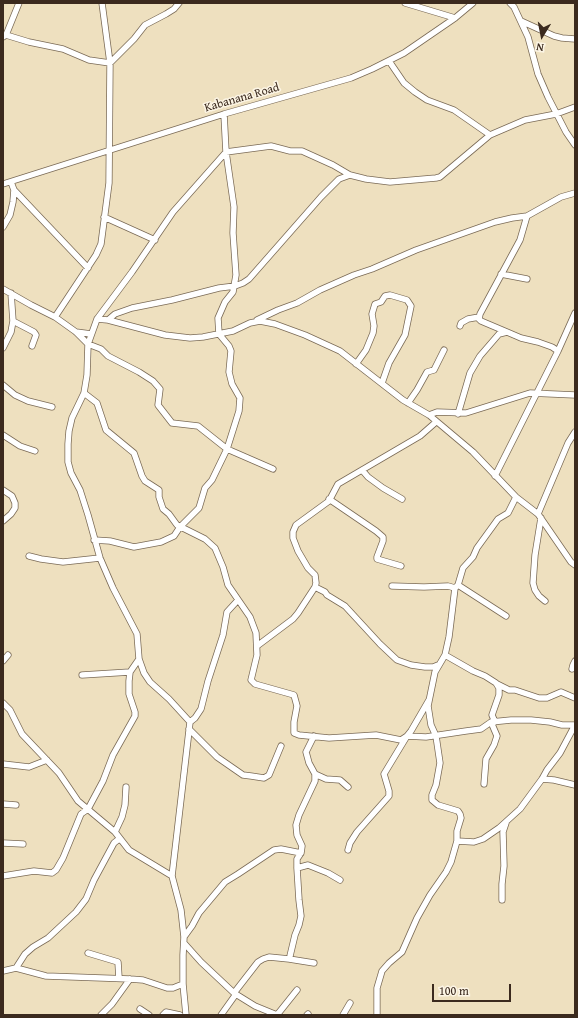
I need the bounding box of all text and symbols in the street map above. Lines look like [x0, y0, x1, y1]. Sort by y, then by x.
north arrow [522, 16, 562, 56]
text: N [535, 39, 545, 56]
street label: Kabanana Road [203, 80, 281, 116]
scale bar [434, 976, 513, 1002]
text: 100 m [439, 982, 469, 999]

